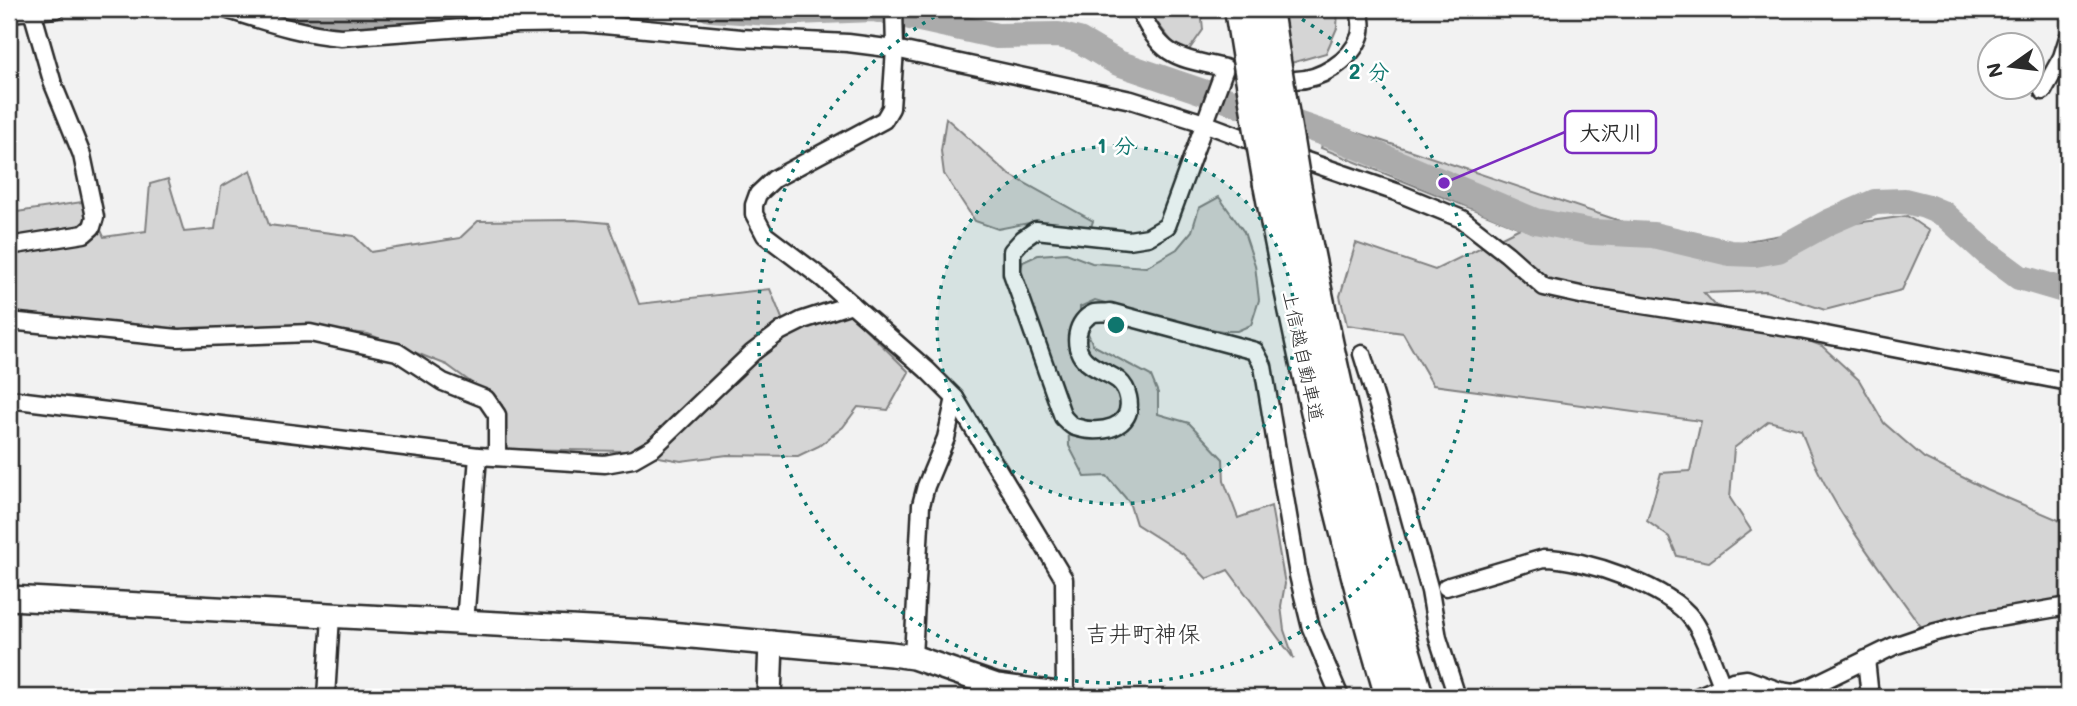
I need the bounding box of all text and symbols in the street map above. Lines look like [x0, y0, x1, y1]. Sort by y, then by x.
north arrow [1976, 32, 2046, 102]
text: 2 分 [1349, 57, 1389, 84]
text: N [1980, 60, 2008, 80]
callout: 大沢川 [1565, 111, 1656, 153]
text: 大沢川 [1580, 118, 1643, 145]
text: 1 分 [1097, 131, 1135, 158]
street label: 上信越自動車道 [1278, 288, 1330, 424]
centre of rings [1104, 313, 1128, 337]
district label: 吉井町神保 [1086, 618, 1201, 648]

